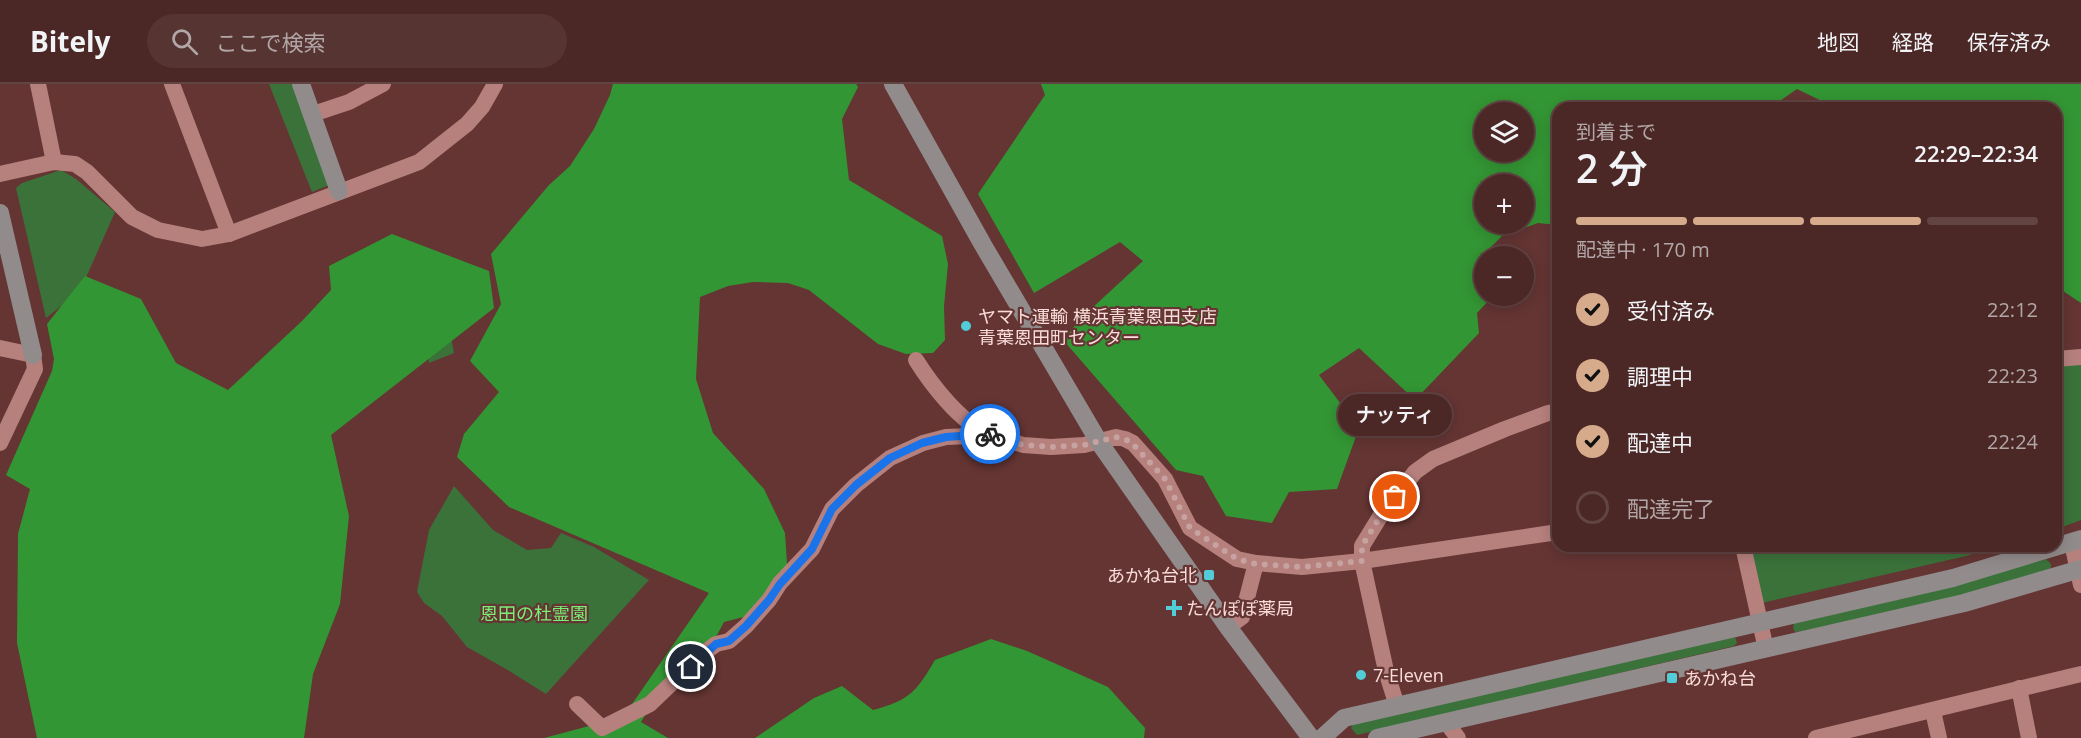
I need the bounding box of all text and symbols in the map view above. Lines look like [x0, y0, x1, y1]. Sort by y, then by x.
search box [147, 14, 567, 68]
text: Bitely [30, 22, 111, 60]
icon: search [168, 25, 201, 58]
text: ここで検索 [216, 27, 326, 57]
text: 地図 [1817, 28, 1859, 56]
text: 経路 [1892, 28, 1934, 56]
text: 保存済み [1967, 28, 2051, 56]
map controls [1474, 102, 1534, 306]
button: layers [1474, 102, 1534, 162]
text: 到着まで [1576, 118, 1656, 145]
text: 22:29–22:34 [1914, 138, 2038, 168]
text: 2 分 [1576, 141, 1647, 194]
button: + [1474, 174, 1534, 234]
text: 配達中 · 170 m [1576, 236, 1710, 263]
button: − [1474, 246, 1534, 306]
icon: check [1576, 293, 1609, 326]
text: 受付済み [1627, 295, 1715, 325]
text: 22:12 [1987, 296, 2038, 323]
place label: ヤマト運輸 横浜青葉恩田支店 青葉恩田町センター [978, 304, 1217, 349]
marker: ヤマト運輸 横浜青葉恩田支店 青葉恩田町センター [959, 319, 973, 333]
icon: check [1576, 359, 1609, 392]
text: 調理中 [1627, 361, 1693, 391]
text: 22:23 [1987, 362, 2038, 389]
callout: ナッティ [1338, 395, 1452, 437]
text: ナッティ [1356, 401, 1434, 428]
courier [960, 404, 1020, 464]
icon: bike [974, 418, 1007, 451]
icon: check [1576, 425, 1609, 458]
text: 配達中 [1627, 427, 1693, 457]
text: 22:24 [1987, 428, 2038, 455]
pin [1369, 471, 1420, 522]
icon: bag [1378, 480, 1411, 513]
text: 配達完了 [1627, 493, 1715, 523]
place label: あかね台北 [1107, 563, 1197, 587]
marker: あかね台北 [1202, 568, 1216, 582]
place label: たんぽぽ薬局 [1186, 596, 1294, 620]
park label: 恩田の杜霊園 [480, 601, 588, 625]
marker: たんぽぽ薬局 [1167, 601, 1181, 615]
pin [665, 641, 716, 692]
icon: home [674, 650, 707, 683]
place label: 7-Eleven [1373, 663, 1444, 687]
place label: あかね台 [1684, 666, 1756, 690]
marker: 7-Eleven [1354, 668, 1368, 682]
marker: あかね台 [1665, 671, 1679, 685]

